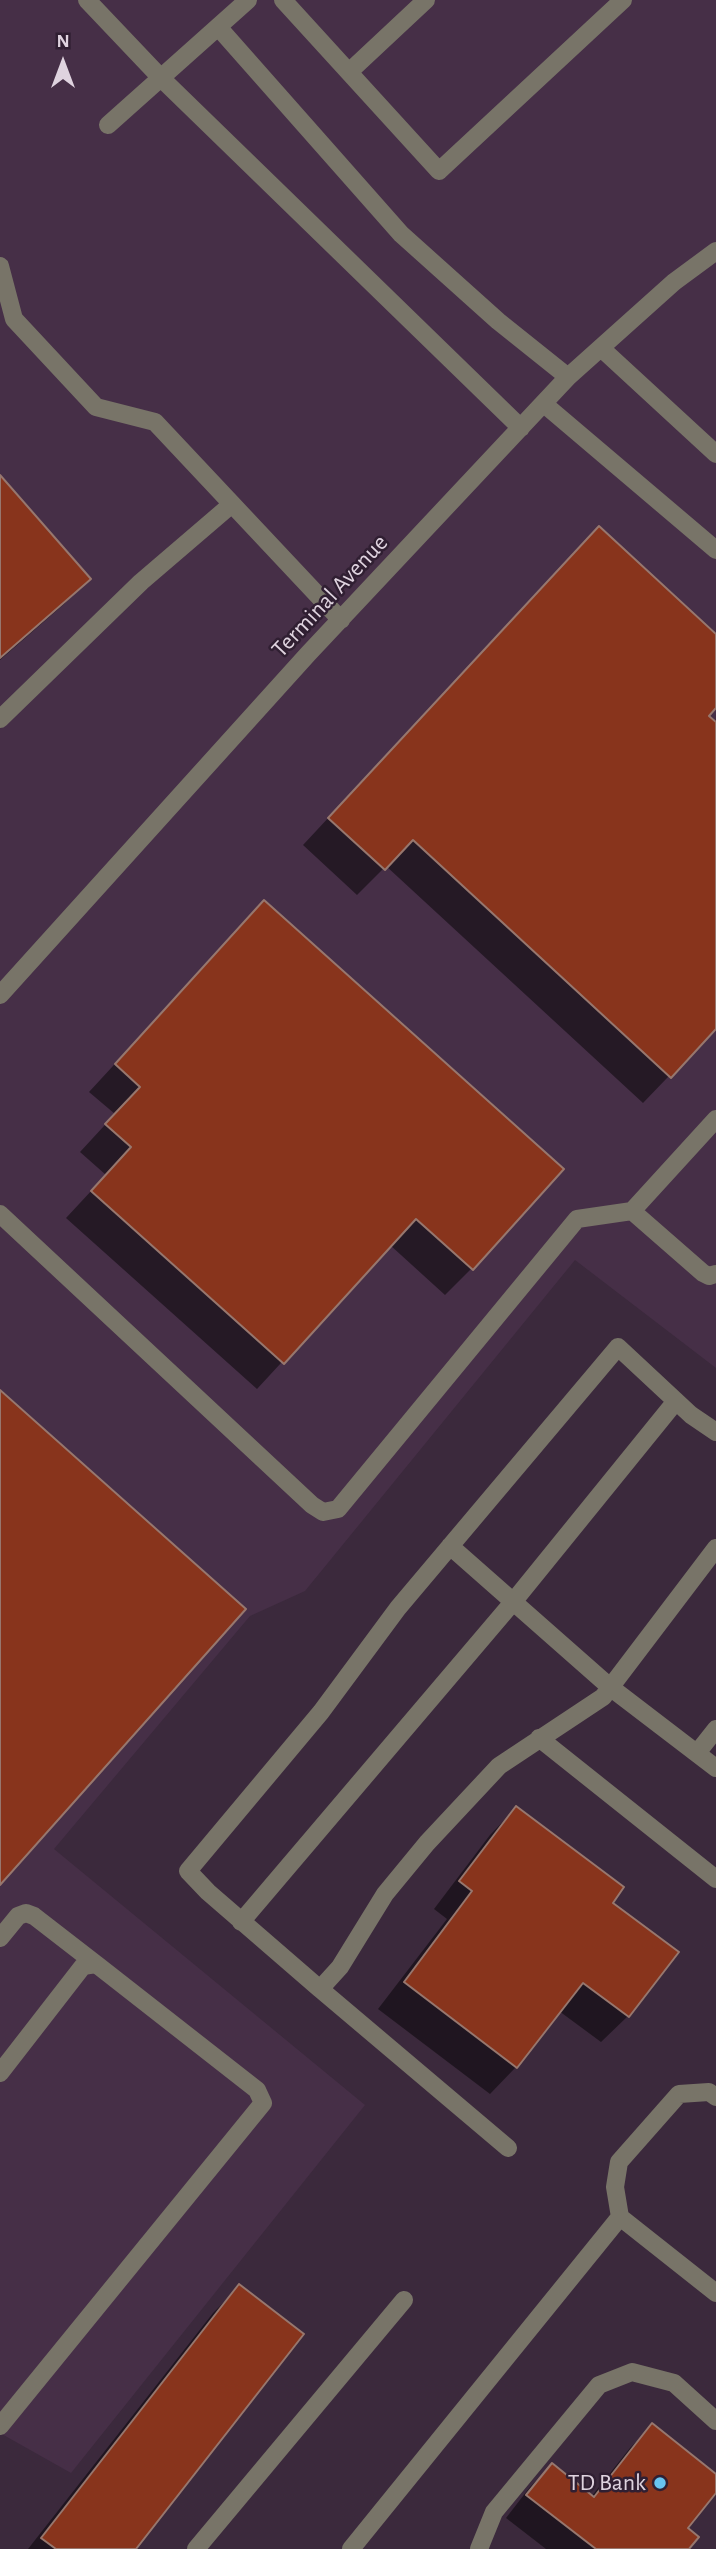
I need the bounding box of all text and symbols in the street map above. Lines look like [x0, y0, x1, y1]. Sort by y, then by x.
north arrow [28, 28, 98, 98]
text: N [56, 32, 70, 51]
street label: Terminal Avenue [266, 529, 394, 663]
place label: TD Bank [568, 2469, 646, 2497]
marker: TD Bank [652, 2475, 668, 2491]

